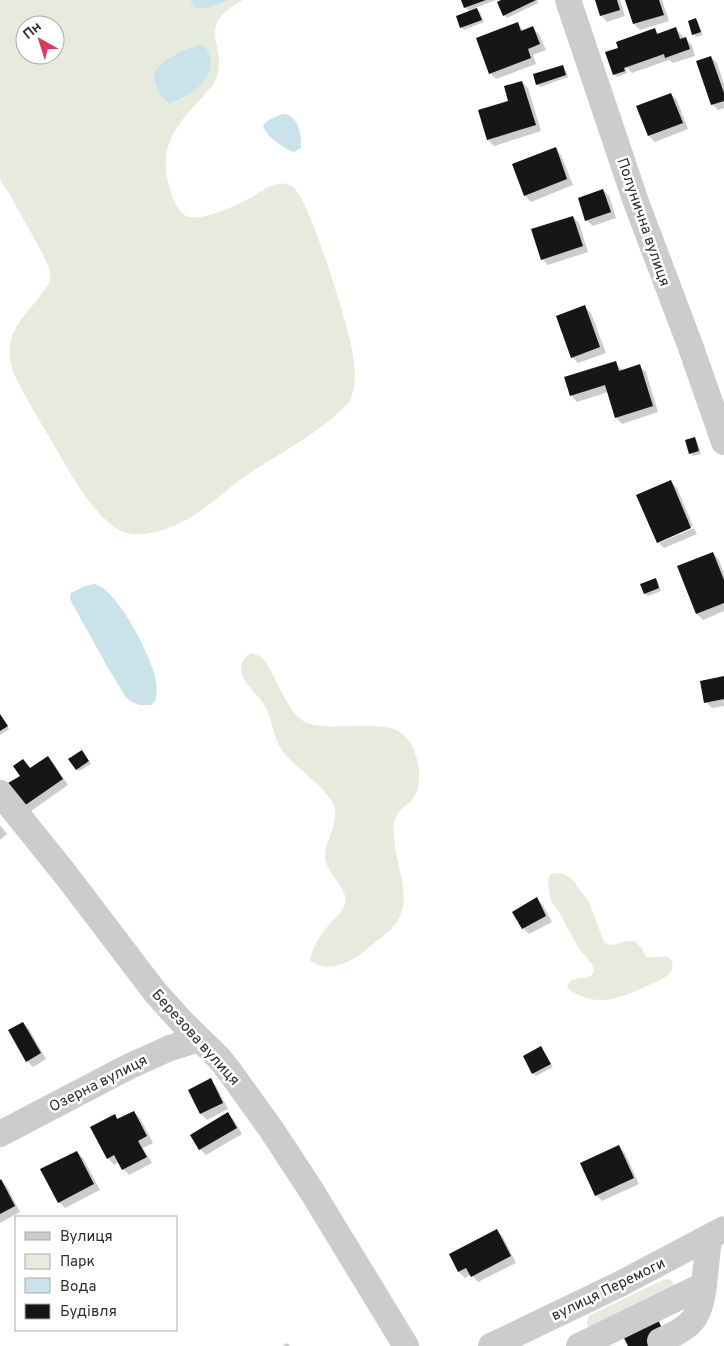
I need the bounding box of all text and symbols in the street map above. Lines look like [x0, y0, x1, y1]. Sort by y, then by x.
north arrow [15, 15, 65, 65]
text: Пн [20, 19, 45, 44]
street label: Полунична вулиця [612, 156, 673, 289]
street label: Березова вулиця [147, 986, 243, 1090]
street label: Озерна вулиця [46, 1051, 151, 1117]
legend [15, 1216, 178, 1331]
text: Вулиця [60, 1228, 113, 1247]
text: Парк [60, 1253, 95, 1272]
street label: вулиця Перемоги [549, 1255, 669, 1326]
text: Вода [60, 1278, 96, 1297]
text: Будівля [60, 1303, 117, 1322]

